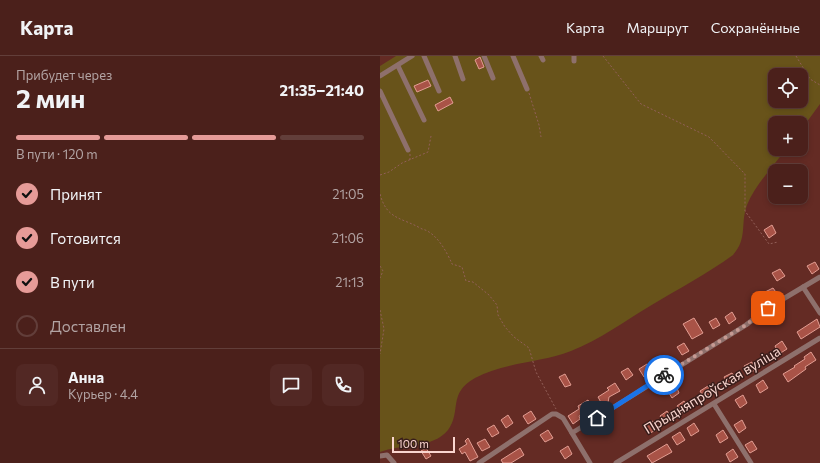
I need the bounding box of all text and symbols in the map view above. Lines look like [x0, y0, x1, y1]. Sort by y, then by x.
text: Карта [20, 16, 73, 39]
text: Карта [566, 19, 604, 36]
text: Маршрут [626, 19, 689, 36]
text: Сохранённые [711, 19, 800, 36]
text: Прибудет через [16, 67, 112, 83]
map controls [768, 68, 808, 204]
button: locate [768, 68, 808, 108]
text: 21:35–21:40 [280, 81, 364, 99]
text: 2 мин [16, 82, 85, 113]
button: + [768, 116, 808, 156]
text: В пути · 120 m [16, 146, 98, 162]
button: − [768, 164, 808, 204]
icon: check [16, 183, 38, 205]
text: Принят [50, 185, 102, 203]
text: 21:05 [332, 186, 364, 202]
icon: check [16, 227, 38, 249]
text: Готовится [50, 229, 121, 247]
text: 21:06 [332, 230, 364, 246]
icon: check [16, 271, 38, 293]
text: В пути [50, 273, 95, 291]
text: 21:13 [335, 274, 364, 290]
pin [751, 291, 785, 325]
icon: bag [757, 297, 779, 319]
text: Доставлен [50, 317, 126, 335]
street label: Прыдняпроўская вуліца [640, 342, 783, 437]
courier [644, 355, 684, 395]
button: person [16, 364, 58, 406]
button: chat [270, 364, 312, 406]
button: phone [322, 364, 364, 406]
icon: bike [653, 364, 675, 386]
text: Анна [68, 368, 104, 386]
text: Курьер · 4.4 [68, 386, 138, 402]
pin [580, 401, 614, 435]
icon: home [586, 407, 608, 429]
scale bar [392, 435, 455, 454]
text: 100 m [398, 437, 429, 450]

